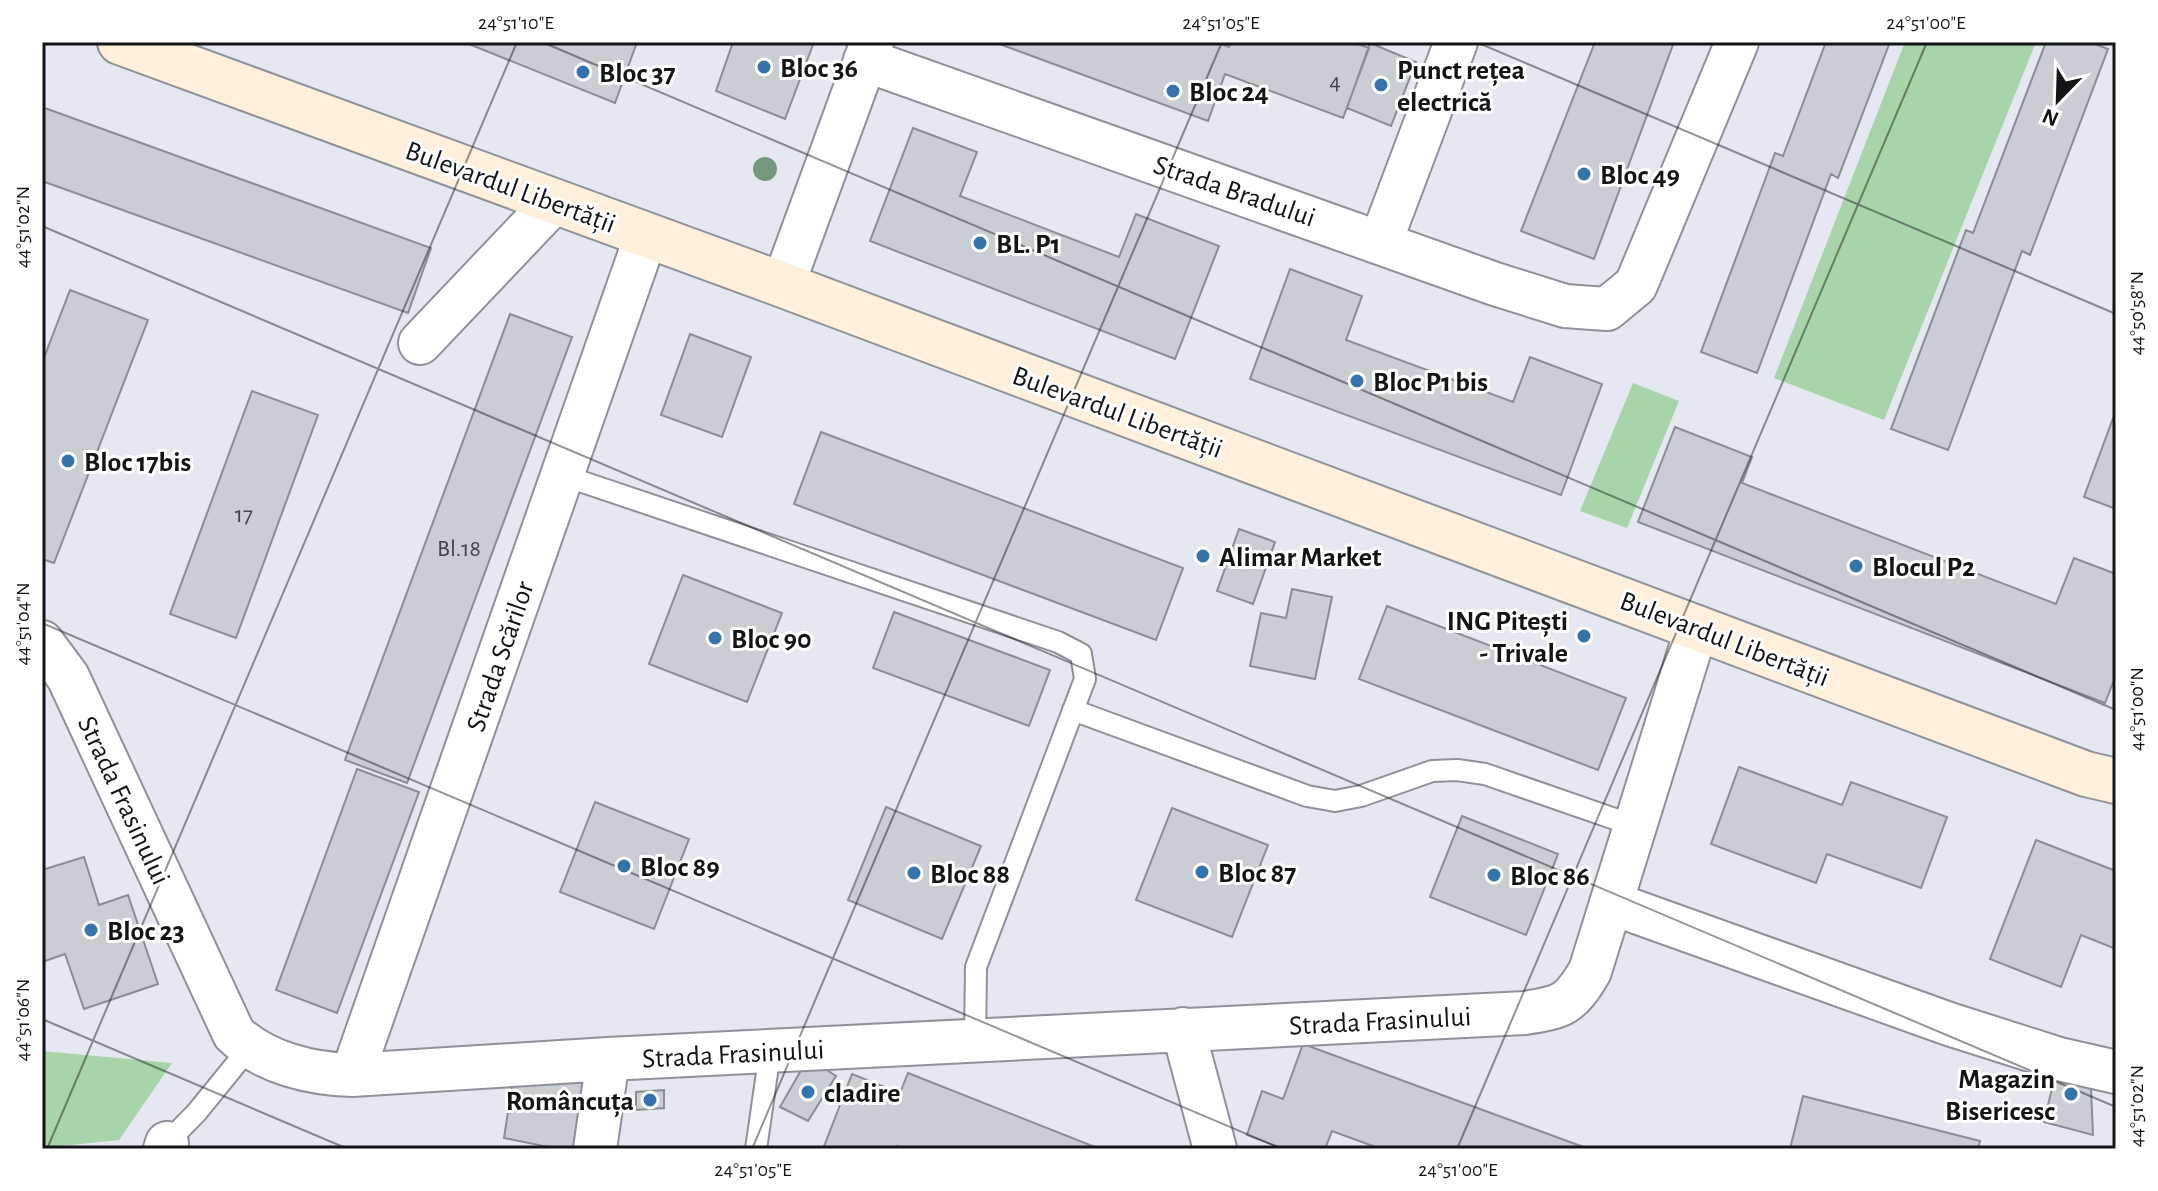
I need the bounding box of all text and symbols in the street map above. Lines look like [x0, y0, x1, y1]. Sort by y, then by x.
text: 24°51'10"E [478, 13, 554, 33]
text: 24°51'05"E [1182, 13, 1260, 33]
text: 24°51'00"E [1886, 13, 1966, 33]
place label: Bloc 36 [780, 55, 858, 83]
place label: Punct rețea electrică [1397, 57, 1525, 117]
marker: Bloc 36 [755, 58, 773, 76]
place label: Bloc 37 [599, 60, 676, 88]
north arrow [2018, 60, 2098, 140]
marker: Bloc 37 [574, 63, 592, 81]
house number: 4 [1329, 70, 1341, 94]
marker: Punct rețea electrică [1372, 76, 1390, 94]
place label: Bloc 24 [1189, 79, 1269, 107]
marker: Bloc 24 [1164, 82, 1182, 100]
text: N [2039, 104, 2062, 131]
street label: Bulevardul Libertății [401, 137, 619, 240]
street label: Strada Bradului [1150, 151, 1319, 233]
place label: Bloc 49 [1600, 162, 1680, 190]
marker: Bloc 49 [1575, 165, 1593, 183]
text: 44°51'02"N [13, 186, 33, 268]
place label: BL. P1 [996, 231, 1061, 259]
marker: BL. P1 [971, 234, 989, 252]
text: 44°50'58"N [2127, 271, 2147, 355]
street label: Bulevardul Libertății [1008, 362, 1226, 465]
place label: Bloc P1 bis [1373, 369, 1488, 397]
marker: Bloc P1 bis [1348, 372, 1366, 390]
place label: Bloc 17bis [84, 449, 191, 477]
marker: Bloc 17bis [59, 452, 77, 470]
house number: 17 [235, 503, 253, 527]
house number: Bl.18 [437, 537, 481, 561]
place label: Alimar Market [1219, 544, 1382, 572]
marker: Alimar Market [1194, 547, 1212, 565]
place label: Blocul P2 [1872, 554, 1975, 582]
marker: Blocul P2 [1847, 557, 1865, 575]
street label: Strada Scărilor [462, 578, 540, 735]
text: 44°51'04"N [13, 582, 33, 666]
street label: Bulevardul Libertății [1615, 587, 1833, 694]
place label: ING Pitești - Trivale [1447, 608, 1568, 668]
place label: Bloc 90 [731, 626, 812, 654]
marker: ING Pitești - Trivale [1575, 627, 1593, 645]
marker: Bloc 90 [706, 629, 724, 647]
text: 44°51'00"N [2127, 667, 2147, 751]
street label: Strada Frasinului [72, 712, 174, 889]
place label: Bloc 89 [640, 854, 720, 882]
marker: Bloc 89 [615, 857, 633, 875]
place label: Bloc 87 [1218, 860, 1296, 888]
place label: Bloc 88 [930, 861, 1010, 889]
marker: Bloc 87 [1193, 863, 1211, 881]
place label: Bloc 86 [1510, 863, 1590, 891]
marker: Bloc 88 [905, 864, 923, 882]
marker: Bloc 86 [1485, 866, 1503, 884]
place label: Bloc 23 [107, 918, 185, 946]
marker: Bloc 23 [82, 921, 100, 939]
text: 44°51'06"N [13, 979, 33, 1061]
street label: Strada Frasinului [1288, 1003, 1472, 1041]
street label: Strada Frasinului [641, 1036, 825, 1074]
text: 44°51'02"N [2127, 1065, 2147, 1147]
place label: Magazin Bisericesc [1945, 1066, 2055, 1126]
place label: cladire [824, 1080, 901, 1108]
marker: cladire [799, 1083, 817, 1101]
marker: Magazin Bisericesc [2062, 1085, 2080, 1103]
place label: Româncuța [506, 1088, 634, 1118]
marker: Româncuța [641, 1091, 659, 1109]
text: 24°51'05"E [714, 1160, 792, 1180]
text: 24°51'00"E [1418, 1160, 1498, 1180]

